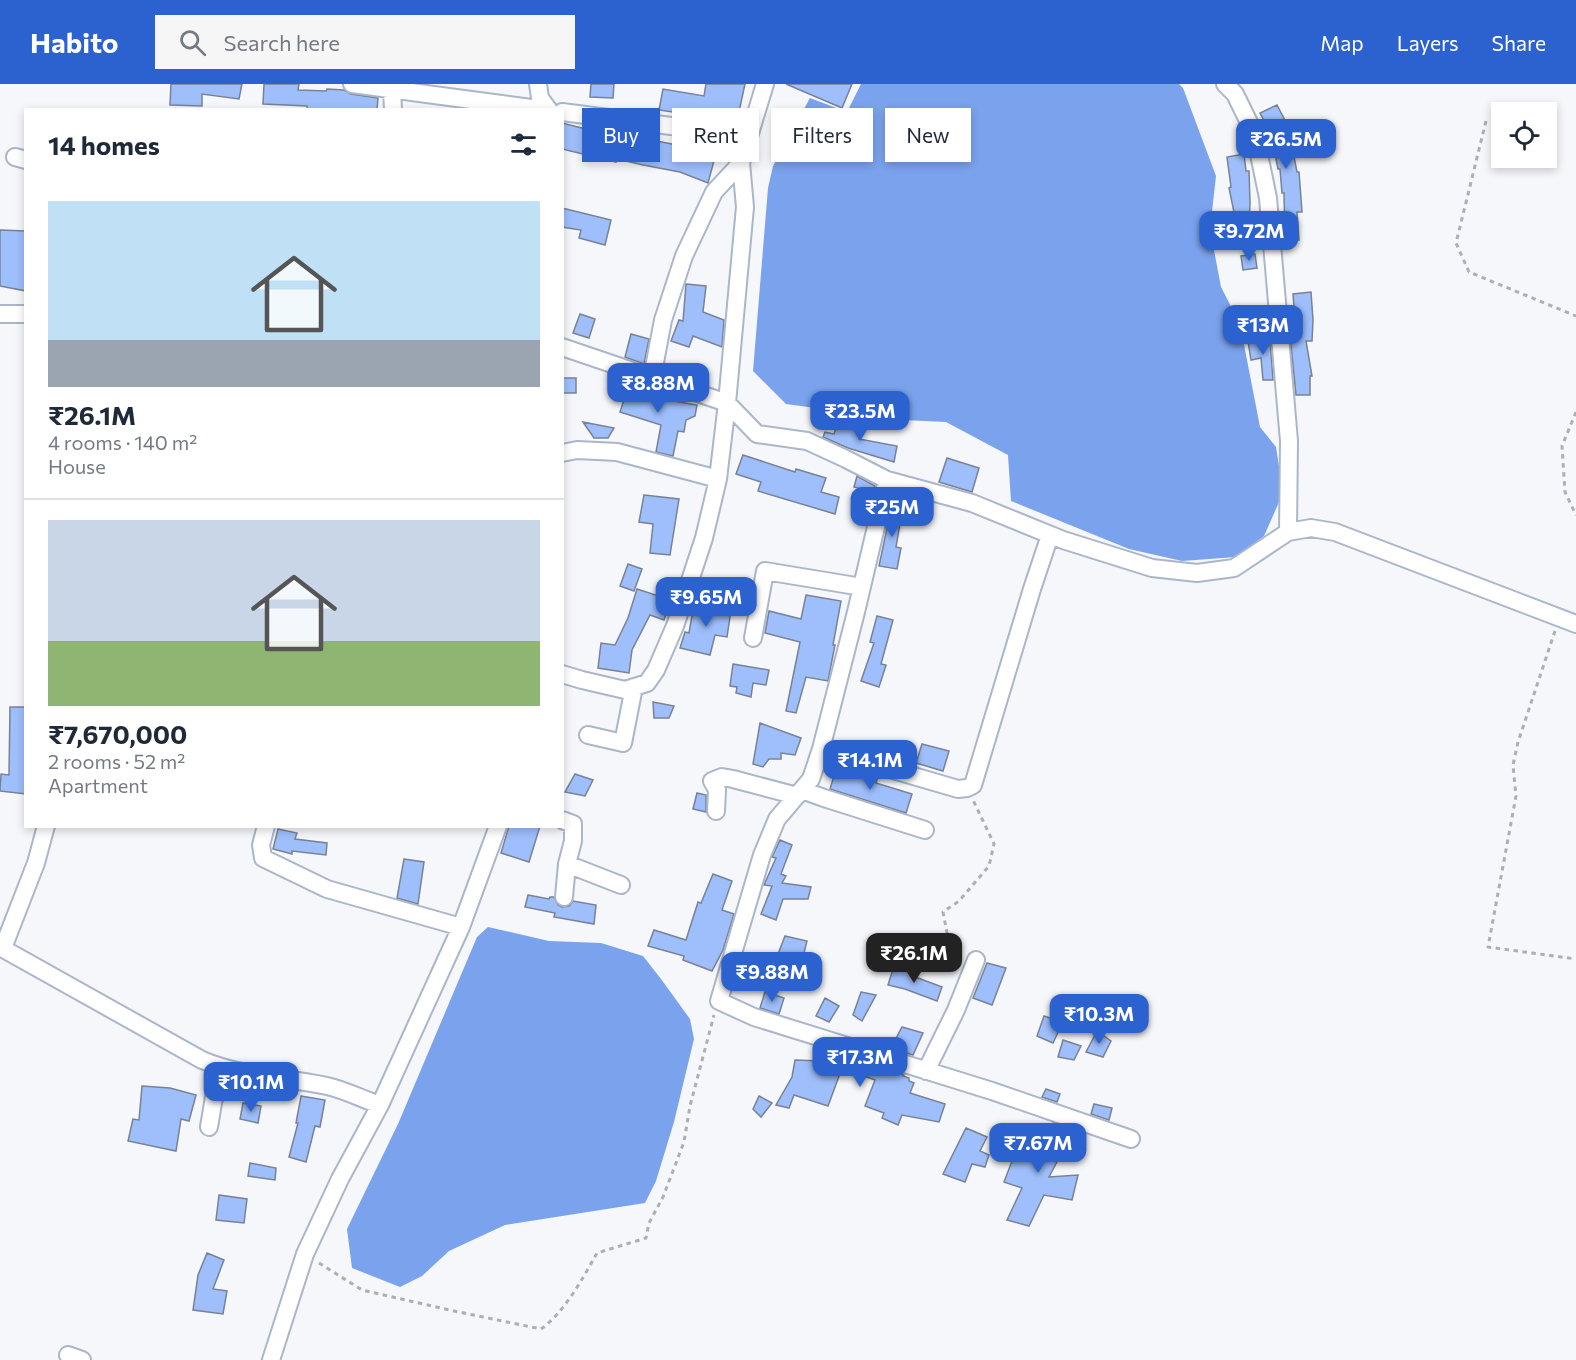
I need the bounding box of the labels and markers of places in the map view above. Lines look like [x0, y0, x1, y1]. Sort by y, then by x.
pin: ₹26.5M [1237, 119, 1335, 170]
pin: ₹9.72M [1200, 211, 1298, 262]
pin: ₹13M [1227, 305, 1299, 356]
pin: ₹8.88M [609, 363, 707, 414]
pin: ₹23.5M [811, 391, 909, 442]
pin: ₹25M [856, 487, 928, 538]
pin: ₹9.65M [657, 577, 755, 628]
pin: ₹14.1M [821, 740, 919, 791]
pin: ₹26.1M [865, 933, 963, 984]
pin: ₹9.88M [723, 952, 821, 1003]
pin: ₹10.3M [1050, 994, 1148, 1045]
pin: ₹17.3M [811, 1037, 909, 1088]
pin: ₹10.1M [202, 1062, 300, 1113]
pin: ₹7.67M [989, 1123, 1087, 1174]

